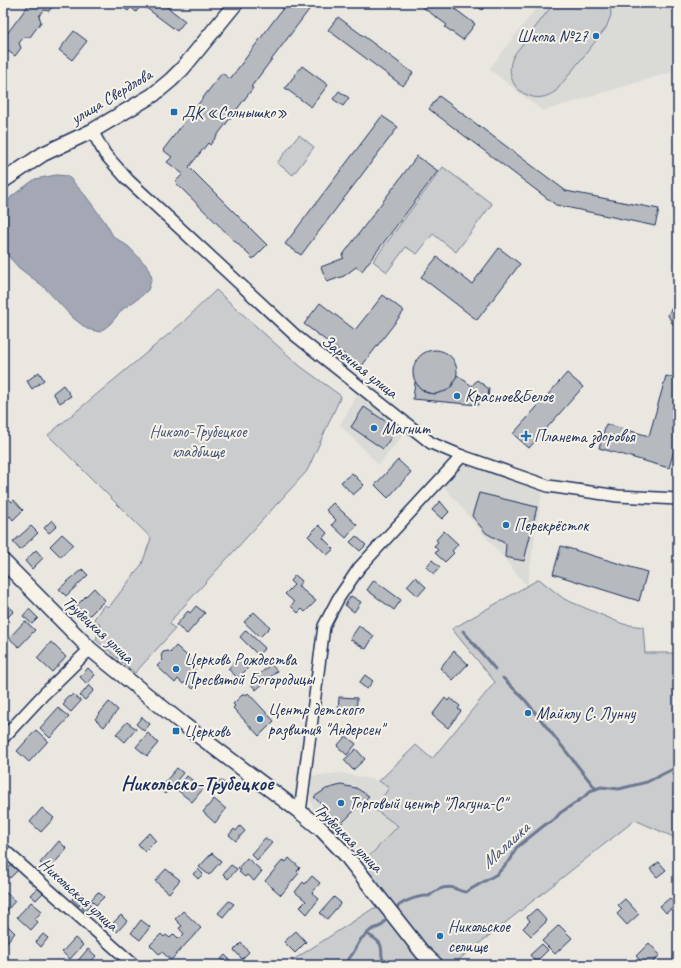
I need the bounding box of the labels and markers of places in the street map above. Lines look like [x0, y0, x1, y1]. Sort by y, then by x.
place label: Школа №27 [517, 26, 589, 47]
marker: Школа №27 [591, 31, 601, 41]
place label: ДК «Солнышко» [182, 102, 287, 123]
marker: ДК «Солнышко» [169, 107, 179, 117]
place label: Красное&Белое [465, 386, 554, 407]
marker: Красное&Белое [452, 391, 462, 401]
place label: Магнит [382, 418, 431, 439]
marker: Магнит [369, 423, 379, 433]
place label: Планета здоровья [534, 426, 636, 448]
marker: Планета здоровья [521, 431, 531, 441]
place label: Перекрёсток [514, 515, 590, 536]
marker: Перекрёсток [501, 520, 511, 530]
place label: Церковь Рождества Пресвятой Богородицы [184, 649, 316, 690]
marker: Церковь Рождества Пресвятой Богородицы [171, 664, 181, 674]
place label: Центр детского развития "Андерсен" [268, 699, 388, 741]
place label: Майклу С. Лунну [536, 703, 637, 724]
marker: Майклу С. Лунну [523, 708, 533, 718]
marker: Центр детского развития "Андерсен" [255, 714, 265, 724]
place label: Церковь [184, 721, 231, 742]
marker: Церковь [171, 726, 181, 736]
place label: Торговый центр "Лагуна-С" [349, 793, 511, 814]
marker: Торговый центр "Лагуна-С" [336, 798, 346, 808]
place label: Никольское селище [448, 916, 511, 957]
marker: Никольское селище [435, 931, 445, 941]

